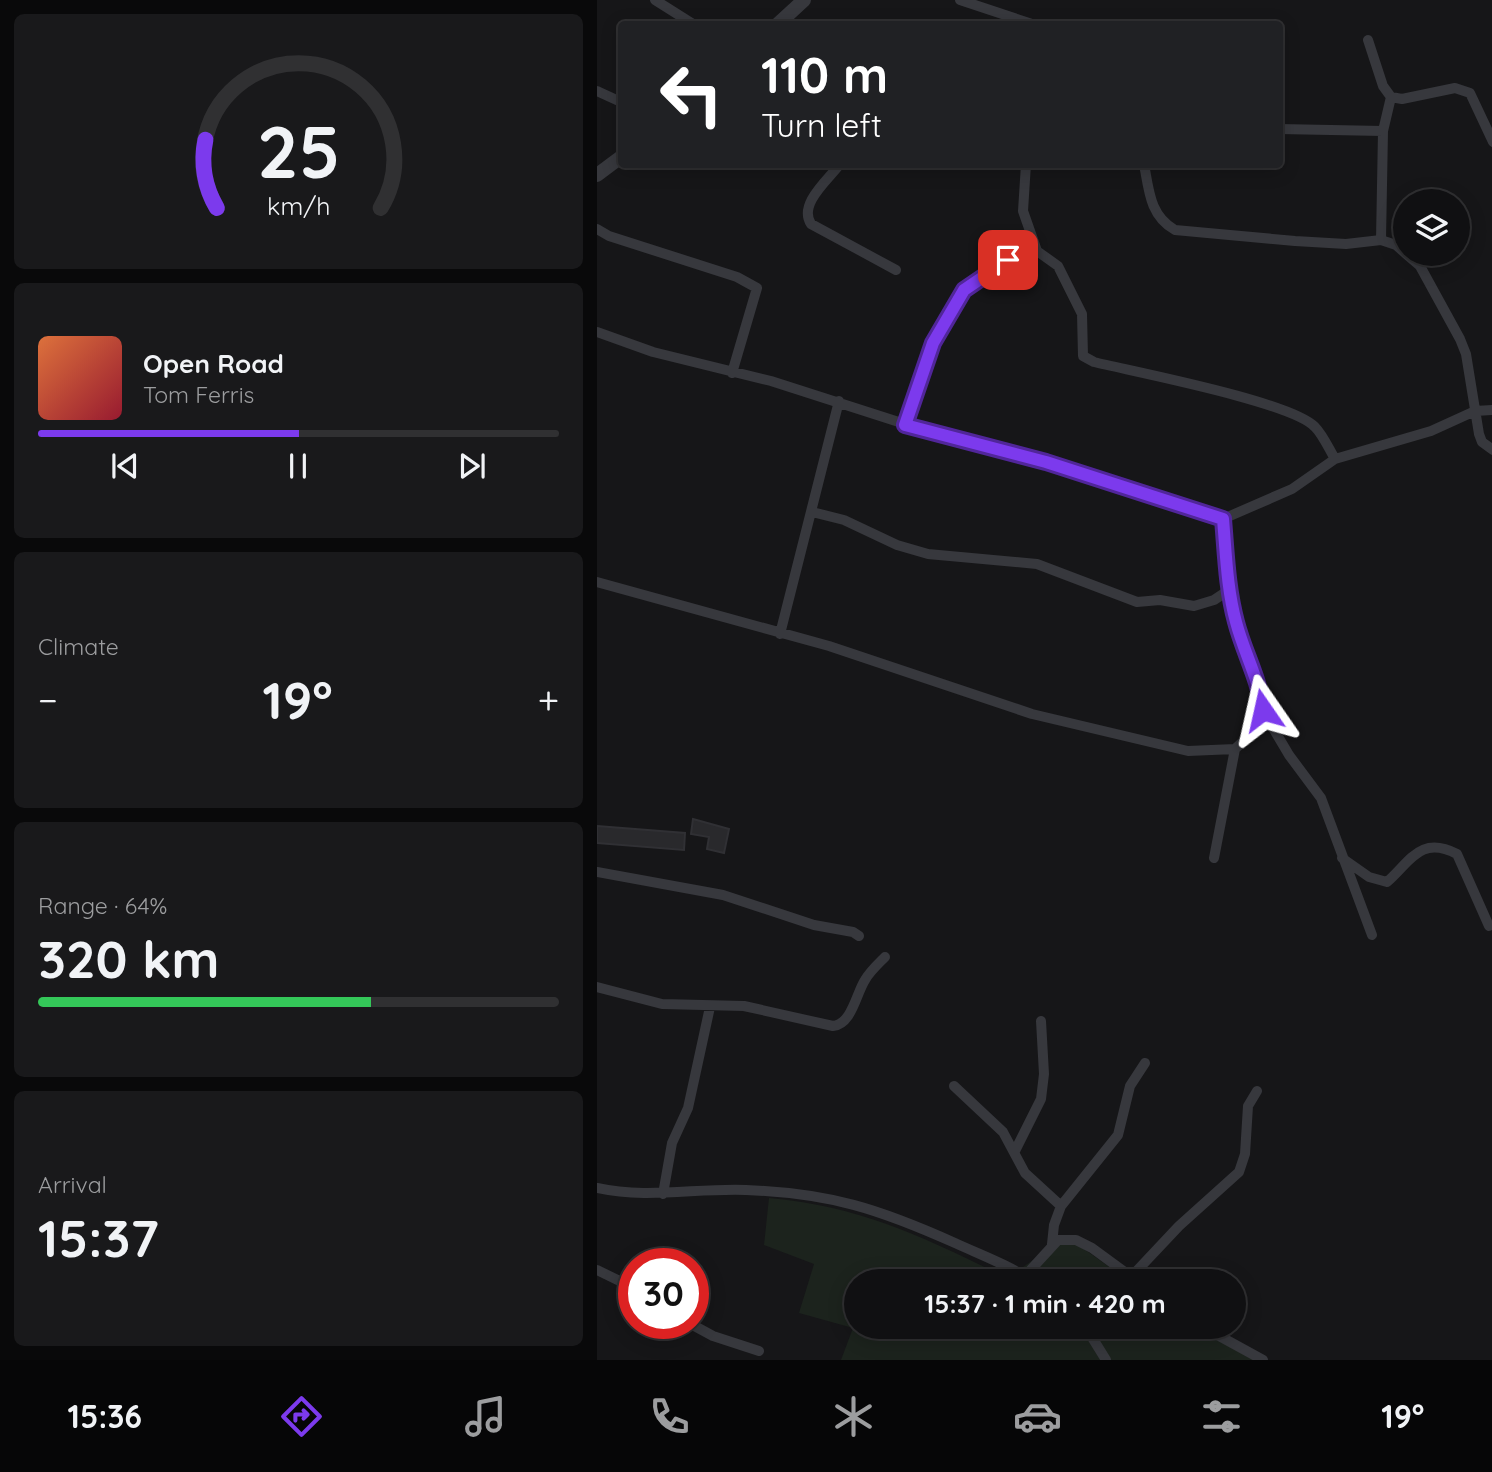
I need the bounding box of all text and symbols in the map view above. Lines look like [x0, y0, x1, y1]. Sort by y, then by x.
text: 110 m [761, 44, 888, 105]
icon: left [646, 49, 737, 140]
text: 25 [257, 105, 340, 196]
text: Turn left [761, 105, 882, 145]
text: km/h [267, 189, 330, 220]
map controls [1393, 189, 1470, 266]
button: layers [1393, 189, 1470, 266]
pin [978, 230, 1038, 290]
icon: arrive [989, 241, 1027, 279]
text: Open Road [143, 347, 284, 380]
text: Tom Ferris [143, 380, 254, 409]
icon: previous [106, 447, 144, 485]
icon: pause [279, 447, 317, 485]
icon: next [453, 447, 491, 485]
text: Climate [38, 632, 119, 661]
text: 19° [263, 667, 333, 732]
position arrow [1226, 673, 1300, 747]
text: − [38, 676, 58, 724]
text: + [538, 676, 559, 724]
text: Range · 64% [38, 891, 167, 920]
text: 320 km [38, 926, 220, 991]
text: Arrival [38, 1170, 107, 1199]
text: 15:37 [38, 1205, 159, 1270]
speed limit sign: 30 [618, 1248, 709, 1339]
text: 15:37 · 1 min · 420 m [924, 1287, 1166, 1320]
icon: directions [277, 1392, 326, 1441]
icon: music [461, 1392, 510, 1441]
icon: phone [645, 1392, 694, 1441]
icon: climate [829, 1392, 878, 1441]
icon: car [1013, 1392, 1062, 1441]
icon: filters [1197, 1392, 1246, 1441]
text: 15:36 [68, 1396, 142, 1436]
text: 19° [1381, 1396, 1424, 1436]

